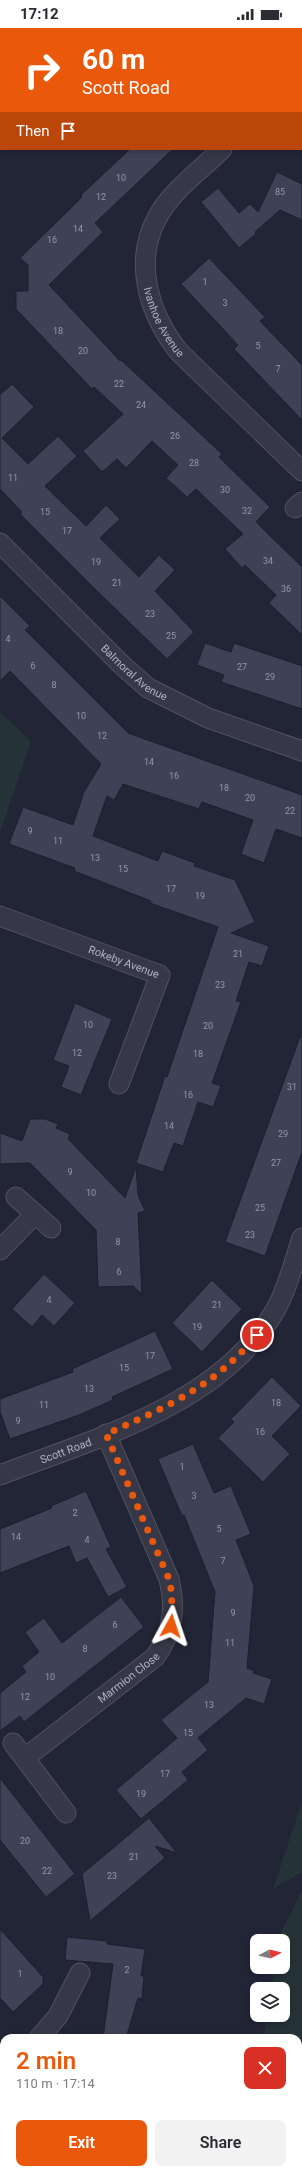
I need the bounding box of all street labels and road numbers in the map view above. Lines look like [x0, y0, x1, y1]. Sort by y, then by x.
street label: Ivanhoe Avenue [141, 286, 187, 360]
street label: Balmoral Avenue [98, 642, 170, 704]
street label: Rokeby Avenue [86, 943, 161, 981]
street label: Scott Road [38, 1436, 93, 1467]
street label: Marmion Close [95, 1650, 163, 1706]

